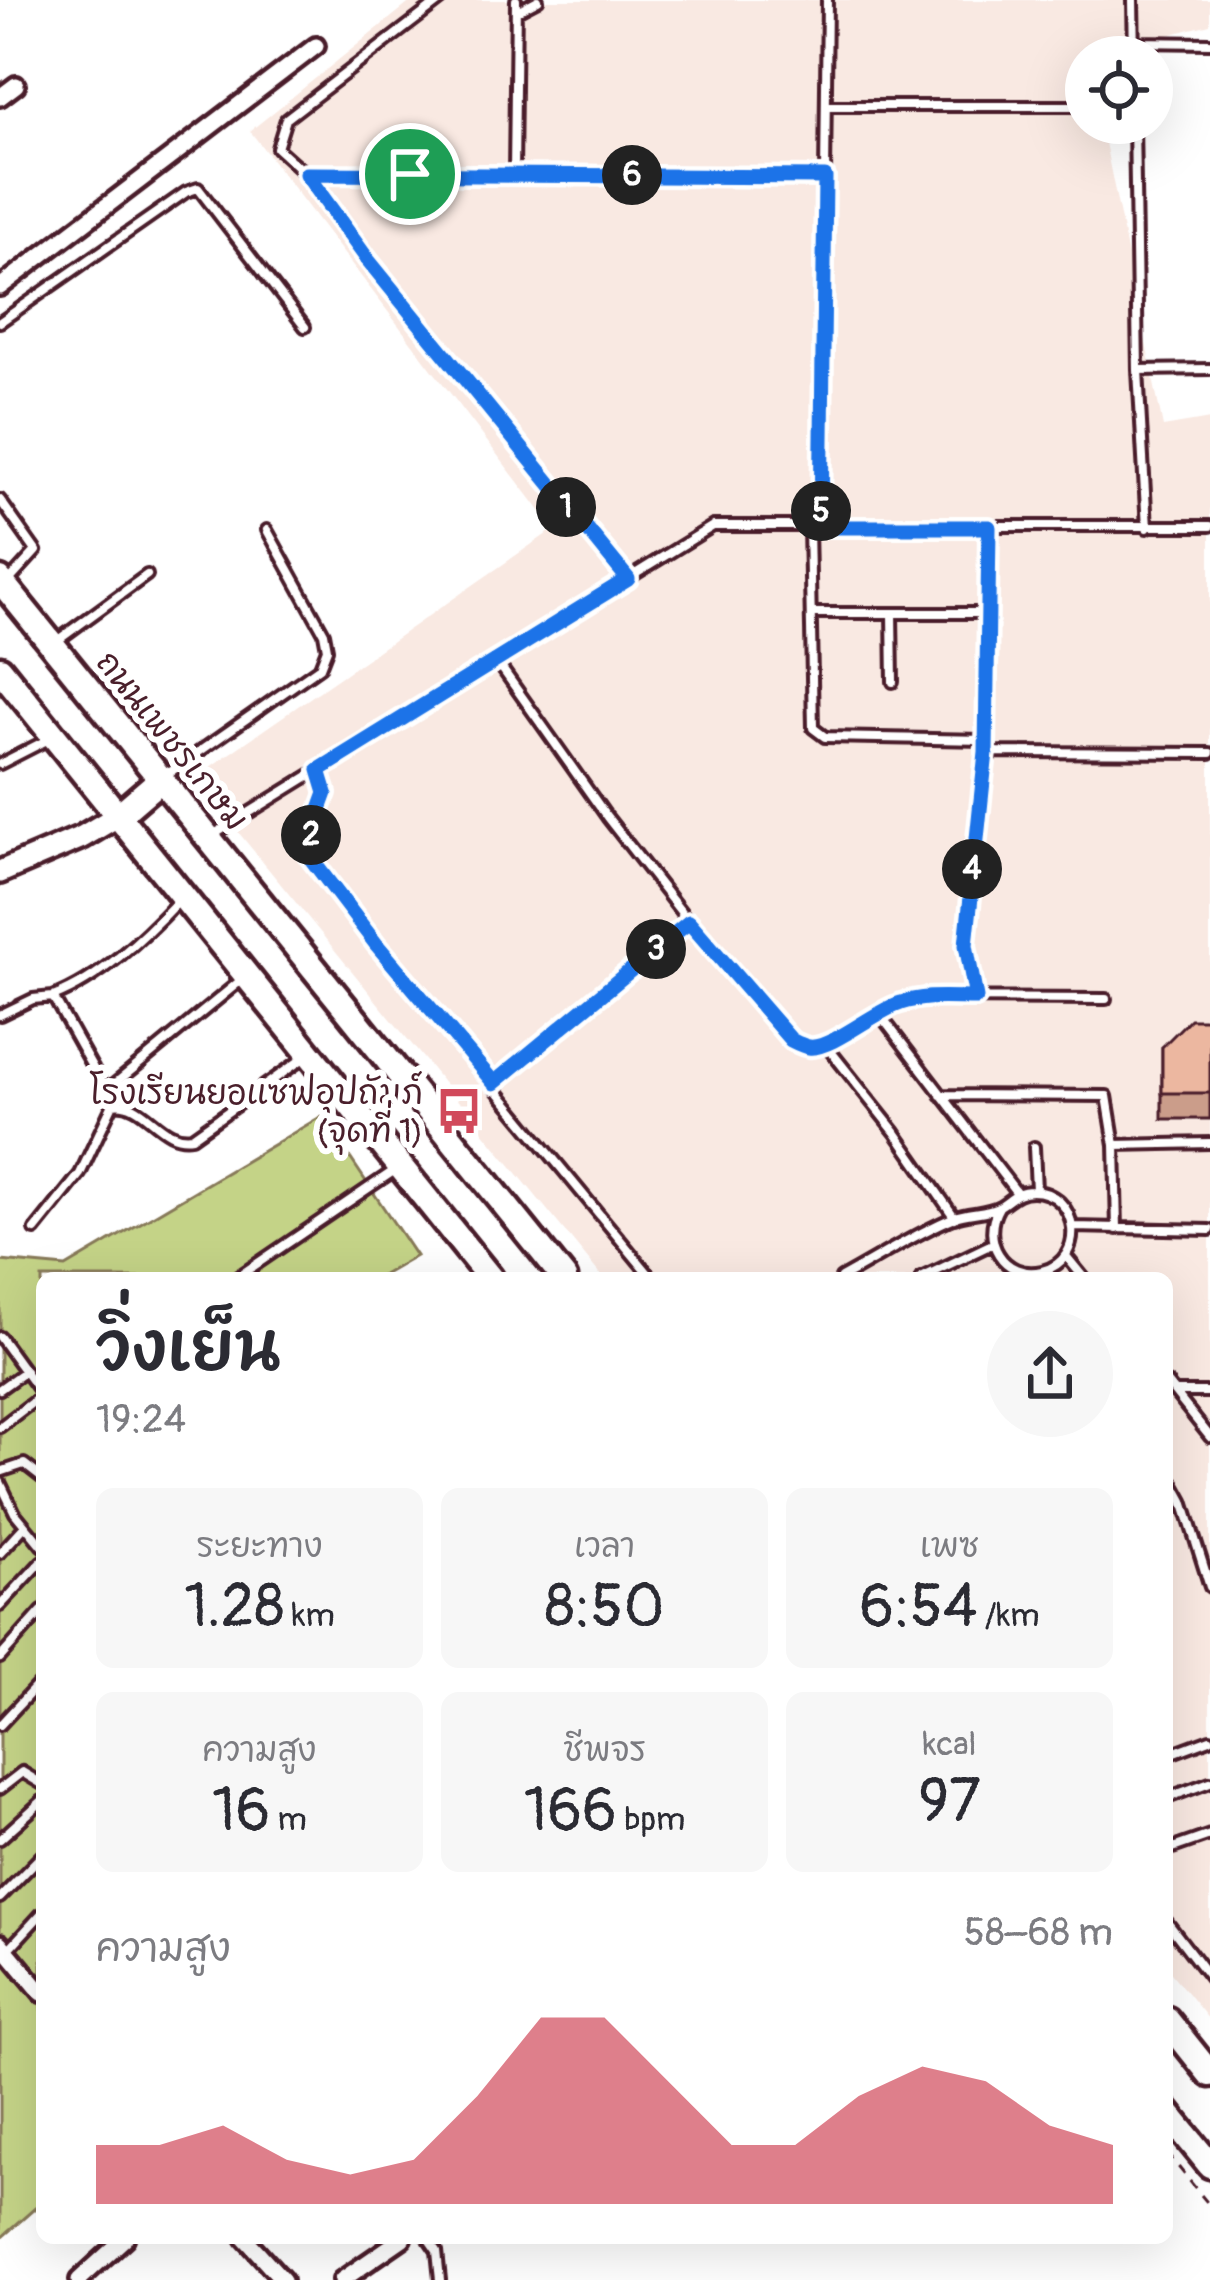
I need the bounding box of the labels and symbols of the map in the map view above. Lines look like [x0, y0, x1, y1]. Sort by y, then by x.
pin [359, 123, 461, 225]
pin: 6 [602, 145, 662, 205]
pin: 1 [536, 477, 596, 537]
pin: 5 [791, 481, 851, 541]
street label: ถนนเพชรเกษม [87, 643, 257, 839]
pin: 2 [281, 805, 341, 865]
pin: 4 [942, 839, 1002, 899]
pin: 3 [626, 919, 686, 979]
place label: โรงเรียนยอแซฟอุปถัมภ์ (จุดที่ 1) [89, 1070, 423, 1155]
bus stop icon: โรงเรียนยอแซฟอุปถัมภ์ (จุดที่ 1) [434, 1086, 484, 1136]

